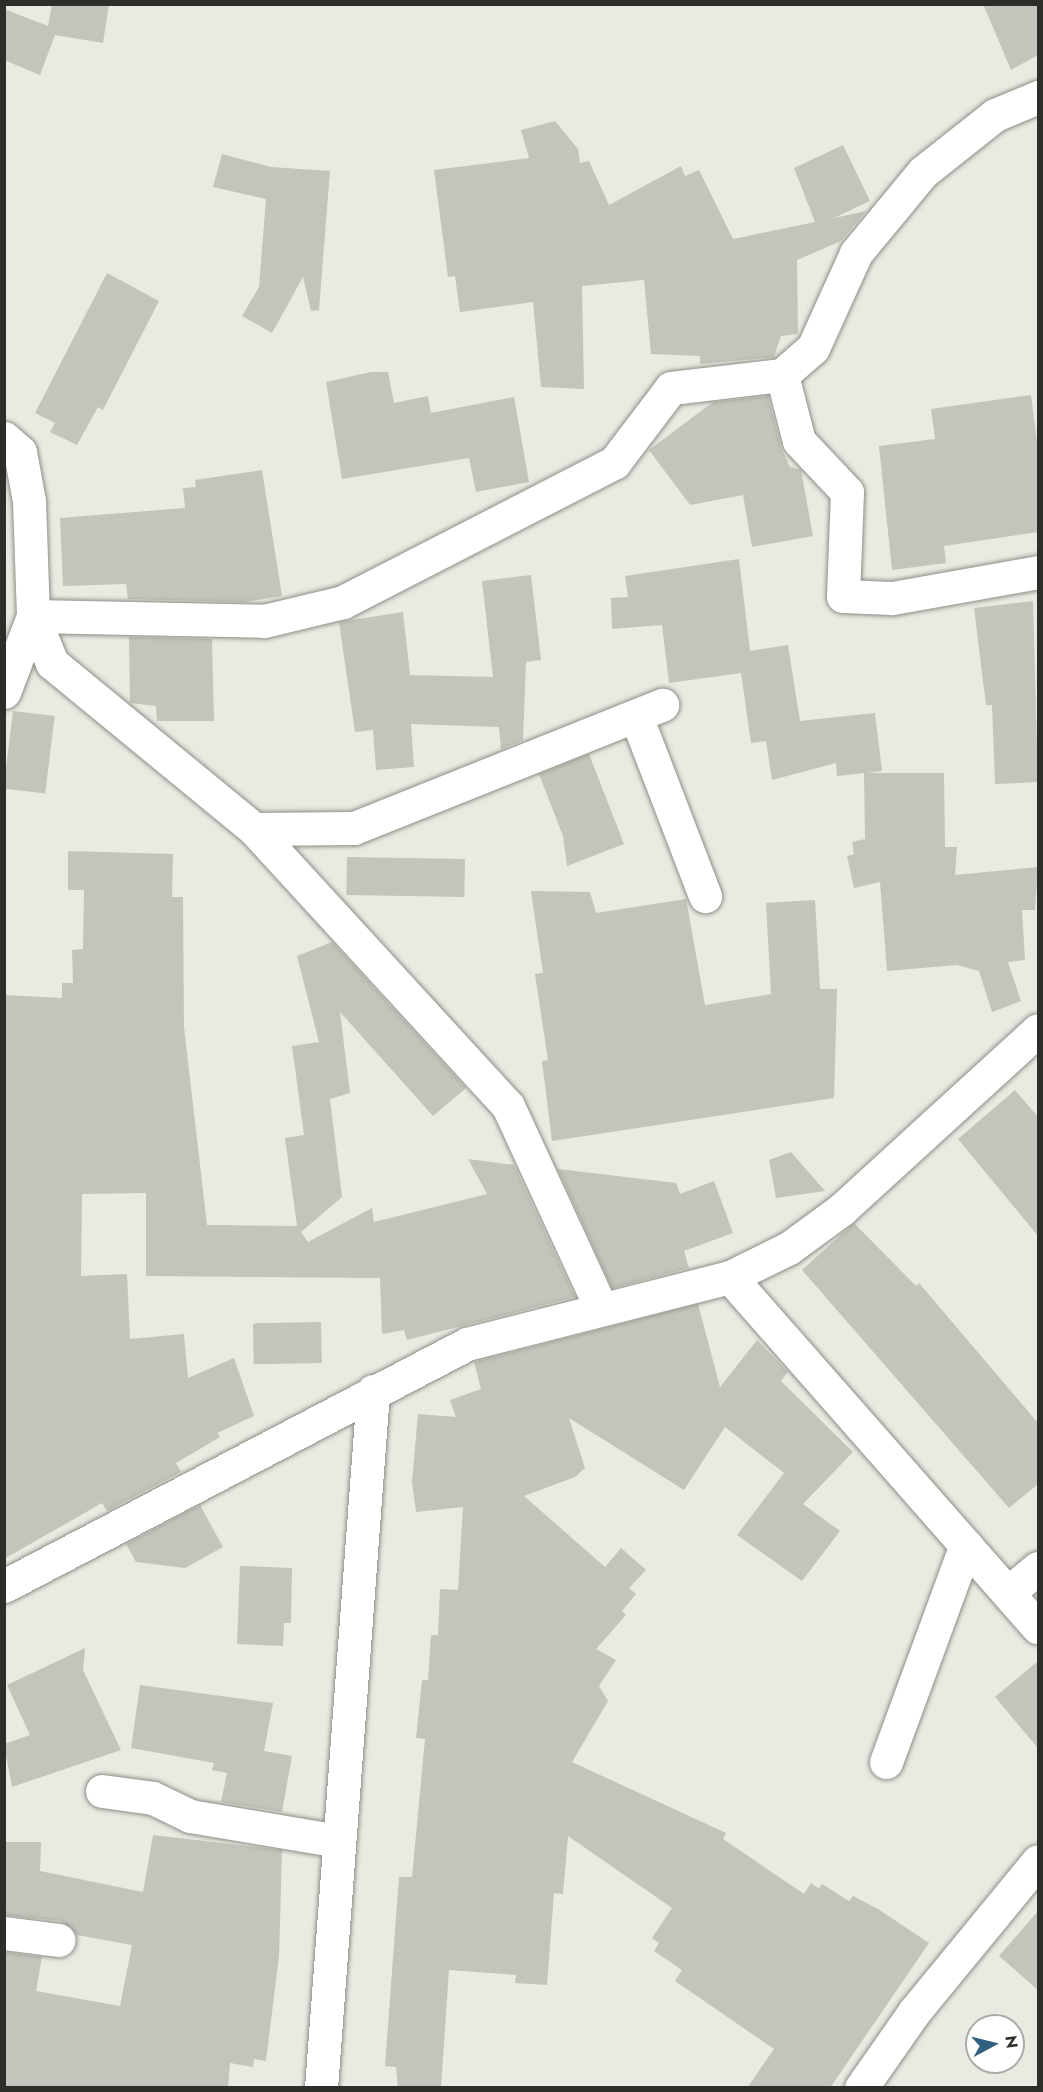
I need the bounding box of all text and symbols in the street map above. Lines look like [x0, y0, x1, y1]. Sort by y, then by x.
north arrow [965, 2014, 1025, 2074]
text: N [999, 2034, 1024, 2050]

